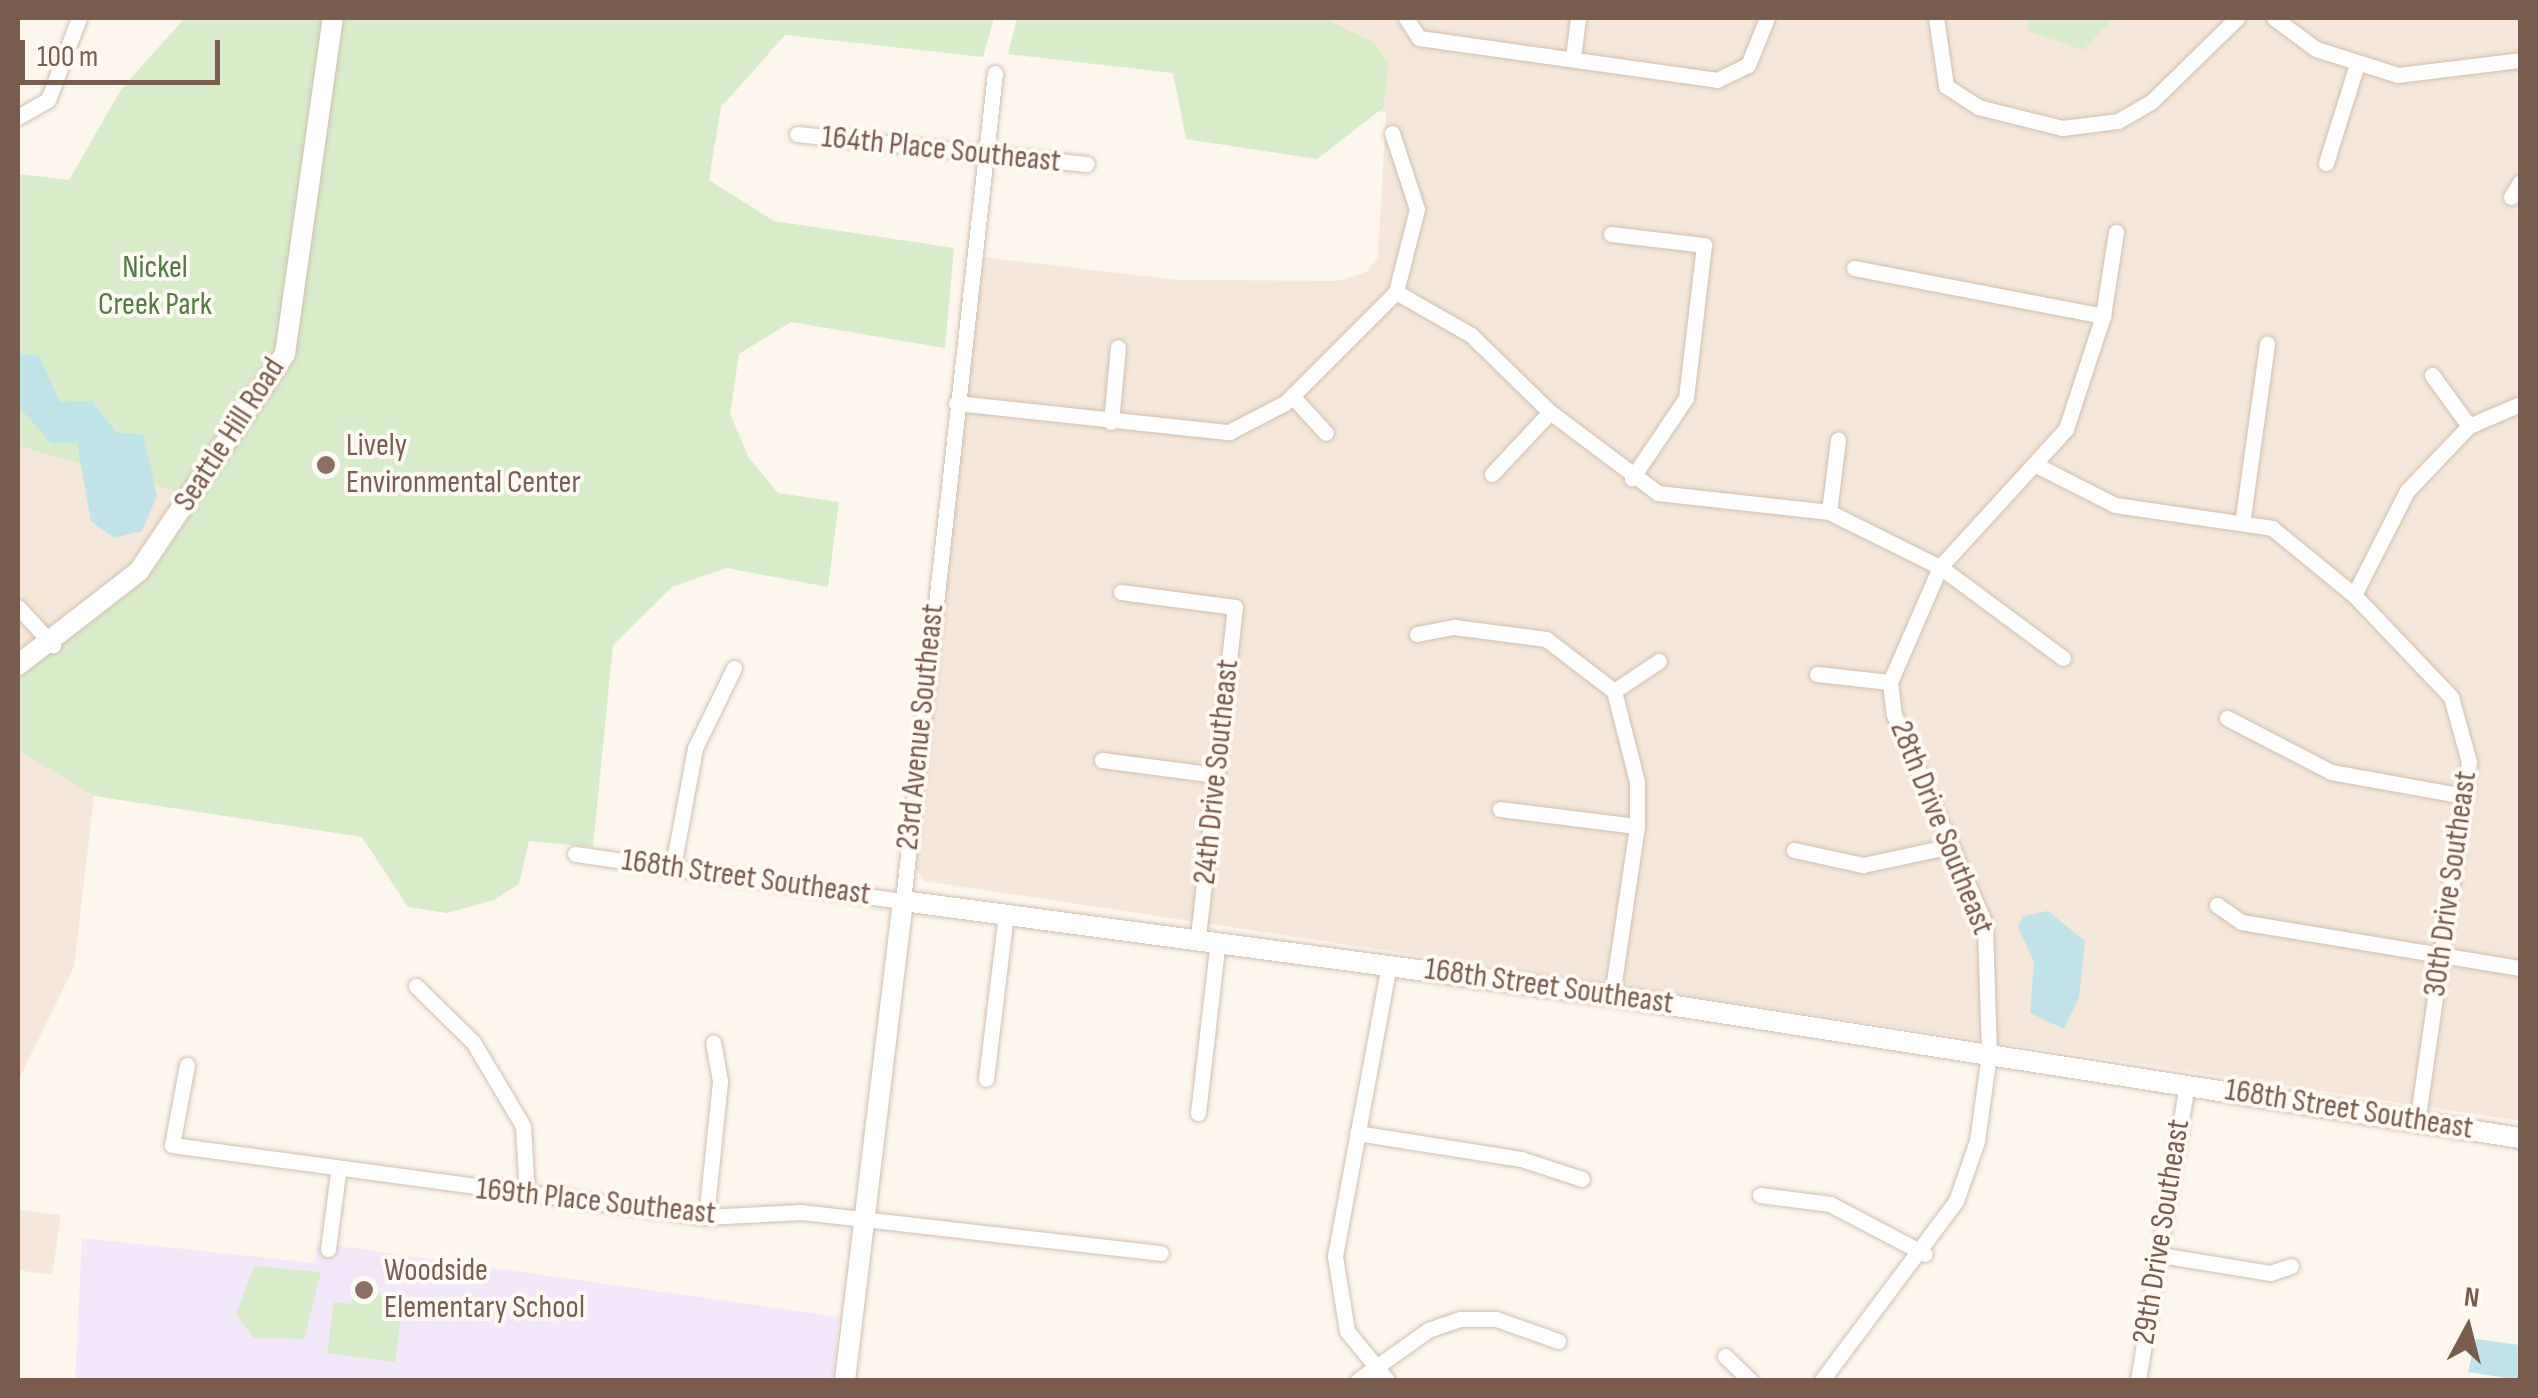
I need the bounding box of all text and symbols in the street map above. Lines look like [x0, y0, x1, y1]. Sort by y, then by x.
scale bar [25, 20, 225, 82]
text: 100 m [37, 39, 98, 75]
street label: 164th Place Southeast [819, 118, 1063, 182]
park label: Nickel Creek Park [98, 250, 212, 325]
street label: Seattle Hill Road [166, 351, 294, 519]
place label: Lively Environmental Center [346, 428, 581, 503]
marker: Lively Environmental Center [315, 454, 337, 476]
street label: 23rd Avenue Southeast [889, 602, 953, 852]
street label: 24th Drive Southeast [1186, 658, 1248, 886]
street label: 28th Drive Southeast [1881, 716, 2001, 940]
street label: 30th Drive Southeast [2416, 769, 2486, 999]
street label: 168th Street Southeast [619, 842, 873, 914]
street label: 168th Street Southeast [1422, 951, 1676, 1023]
street label: 168th Street Southeast [2222, 1071, 2476, 1149]
street label: 29th Drive Southeast [2125, 1117, 2199, 1347]
street label: 169th Place Southeast [474, 1170, 718, 1234]
place label: Woodside Elementary School [384, 1253, 585, 1328]
north arrow [2418, 1278, 2518, 1378]
marker: Woodside Elementary School [353, 1279, 375, 1301]
text: N [2462, 1280, 2481, 1315]

